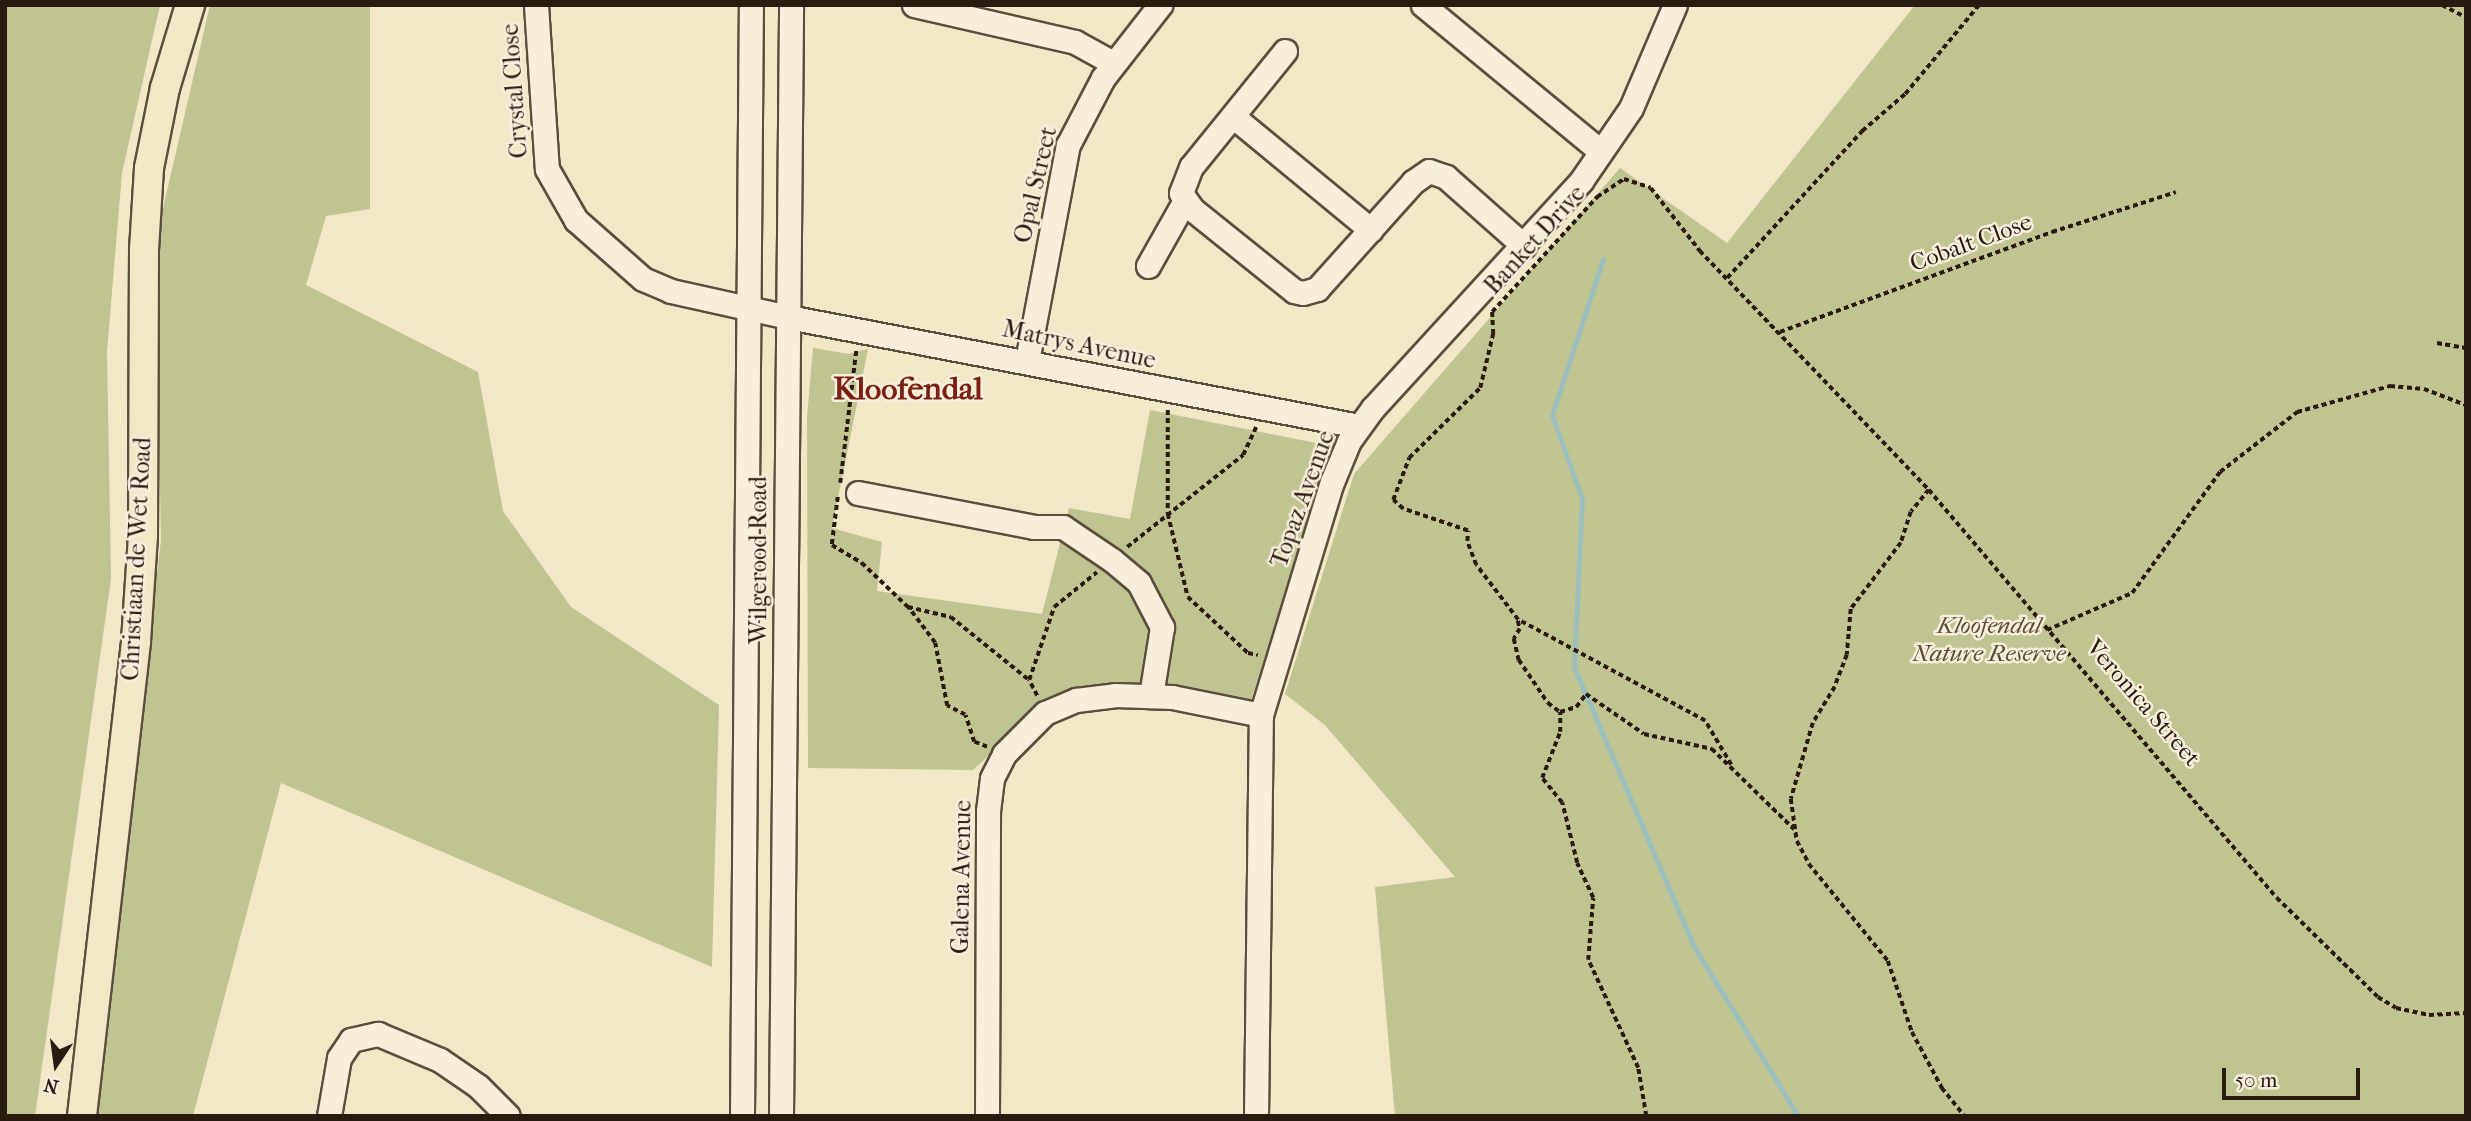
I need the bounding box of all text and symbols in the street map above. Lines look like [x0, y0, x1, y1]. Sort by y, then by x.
street label: Crystal Close [496, 23, 534, 159]
street label: Opal Street [1009, 124, 1063, 246]
street label: Banket Drive [1479, 180, 1591, 300]
street label: Cobalt Close [1906, 208, 2036, 278]
street label: Matrys Avenue [1000, 315, 1158, 375]
district label: Kloofendal [833, 370, 983, 408]
street label: Topaz Avenue [1265, 427, 1341, 571]
street label: Christiaan de Wet Road [116, 437, 158, 681]
street label: Wilgerood Road [745, 476, 773, 644]
park label: Kloofendal Nature Reserve [1912, 612, 2066, 668]
street label: Veronica Street [2080, 633, 2206, 773]
street label: Galena Avenue [946, 800, 978, 954]
north arrow [21, 1030, 91, 1100]
scale bar [2226, 1054, 2364, 1098]
text: 50 m [2235, 1068, 2278, 1092]
text: N [42, 1073, 61, 1098]

